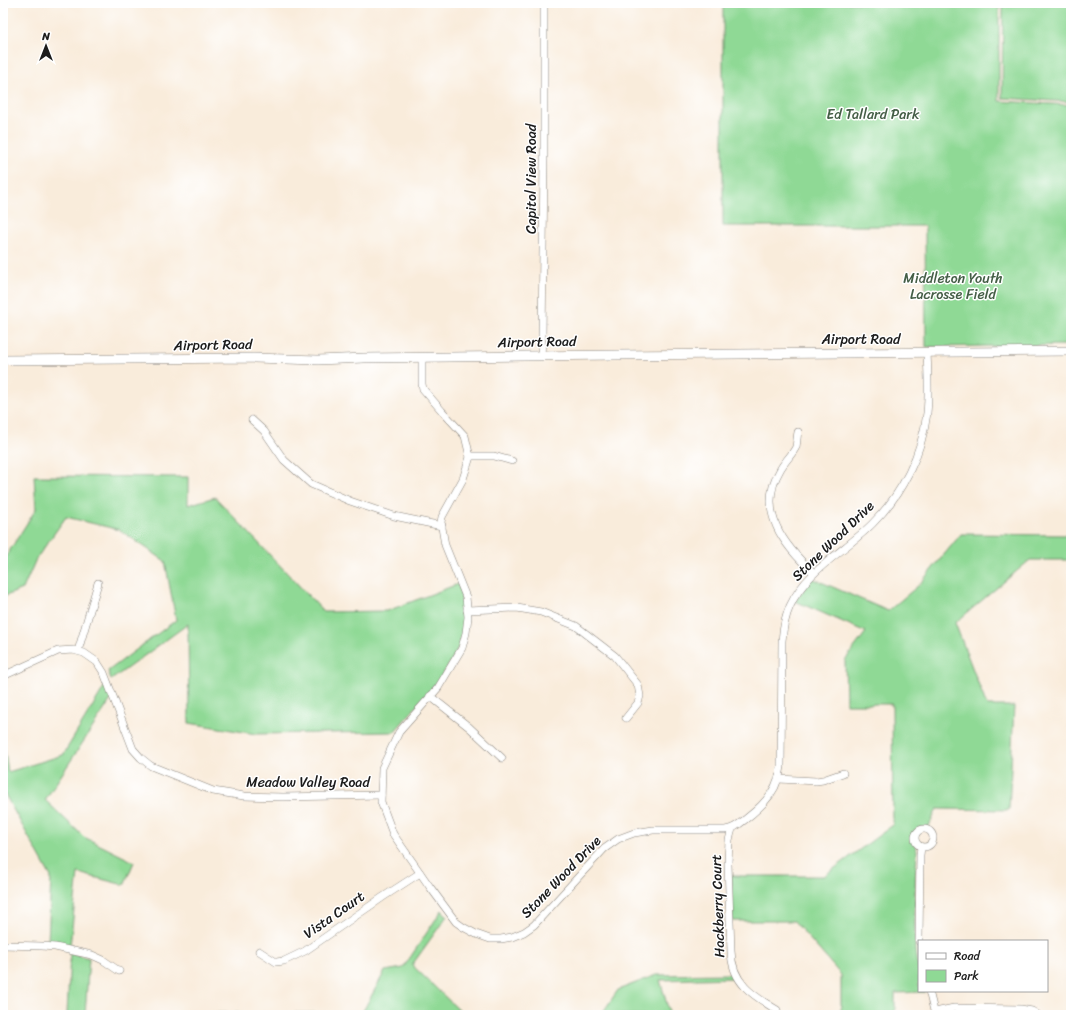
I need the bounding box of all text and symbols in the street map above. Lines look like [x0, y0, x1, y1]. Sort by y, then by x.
north arrow [26, 26, 66, 66]
text: N [41, 27, 50, 46]
park label: Ed Tallard Park [827, 102, 920, 127]
street label: Capitol View Road [519, 122, 544, 234]
park label: Middleton Youth Lacrosse Field [903, 266, 1003, 307]
street label: Airport Road [821, 327, 902, 352]
street label: Airport Road [496, 329, 578, 355]
street label: Airport Road [172, 332, 254, 358]
street label: Stone Wood Drive [786, 494, 881, 587]
street label: Meadow Valley Road [246, 770, 371, 795]
street label: Stone Wood Drive [515, 829, 608, 924]
street label: Hackberry Court [704, 854, 732, 958]
street label: Vista Court [298, 885, 370, 945]
legend [918, 940, 1048, 992]
text: Road [954, 945, 981, 967]
text: Park [954, 965, 979, 987]

